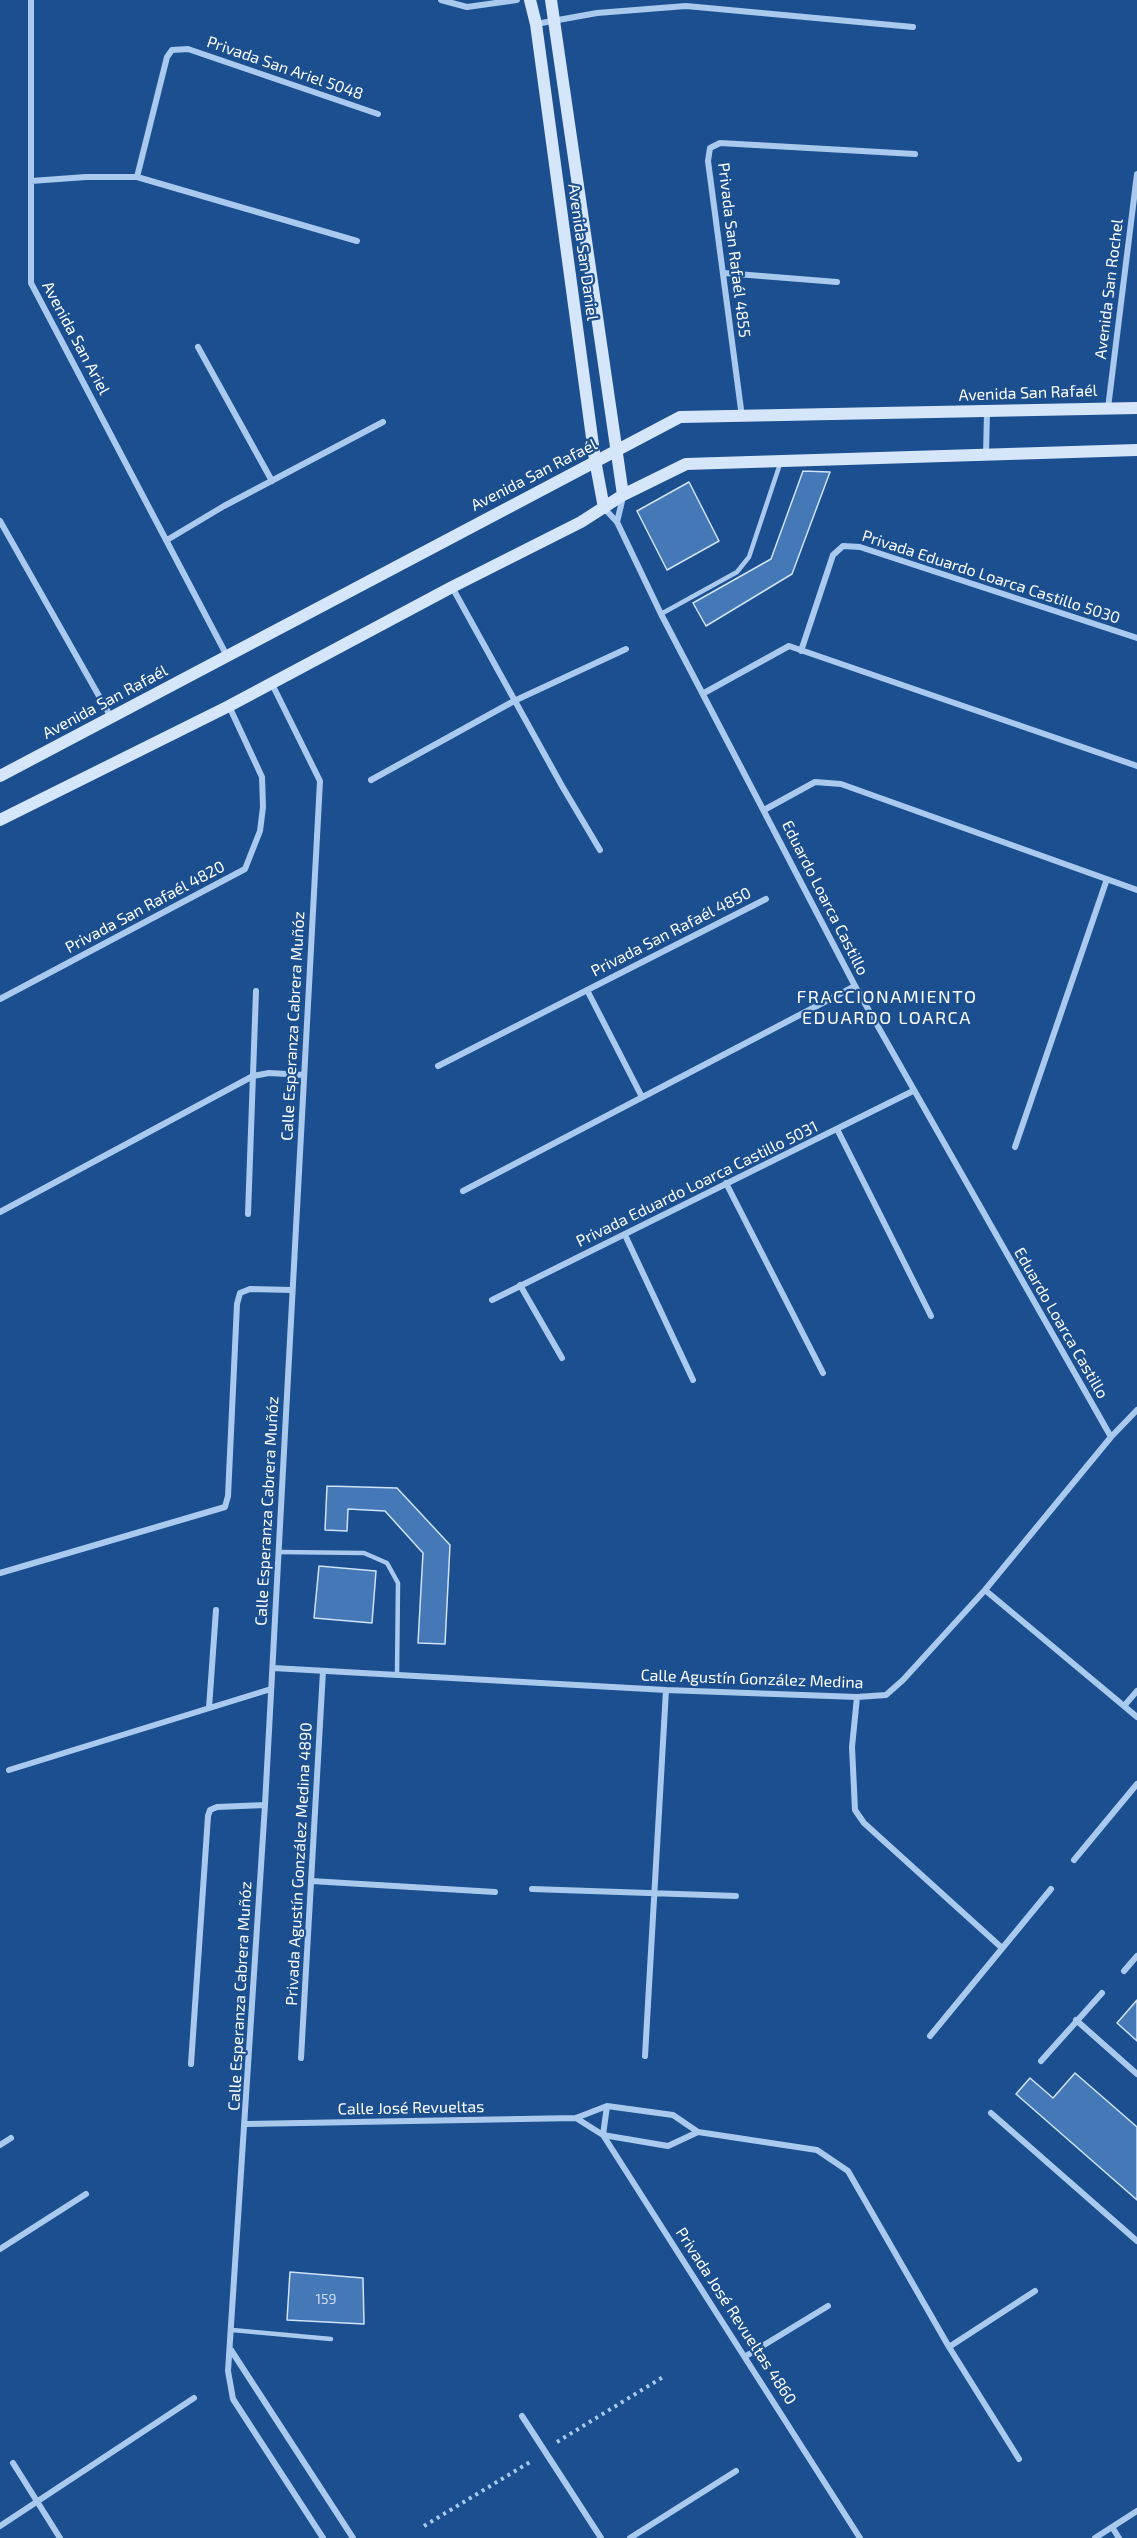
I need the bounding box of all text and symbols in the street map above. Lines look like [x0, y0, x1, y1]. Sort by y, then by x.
street label: Privada San Ariel 5048 [204, 32, 366, 104]
street label: Privada San Rafaél 4855 [714, 161, 754, 339]
street label: Avenida San Daniel [564, 182, 602, 322]
street label: Avenida San Rochel [1091, 218, 1127, 360]
street label: Avenida San Ariel [38, 278, 114, 398]
street label: Avenida San Rafaél [958, 381, 1098, 405]
street label: Avenida San Rafaél [468, 435, 600, 515]
street label: Privada Eduardo Loarca Castillo 5030 [860, 526, 1122, 628]
street label: Avenida San Rafaél [39, 661, 171, 743]
street label: Eduardo Loarca Castillo [778, 817, 872, 979]
street label: Privada San Rafaél 4820 [62, 857, 228, 957]
street label: Privada San Rafaél 4850 [588, 883, 754, 981]
street label: Calle Esperanza Cabrera Muñóz [277, 911, 309, 1141]
district label: FRACCIONAMIENTO EDUARDO LOARCA [797, 986, 977, 1028]
street label: Privada Eduardo Loarca Castillo 5031 [573, 1117, 821, 1251]
street label: Eduardo Loarca Castillo [1010, 1244, 1112, 1402]
street label: Calle Esperanza Cabrera Muñóz [251, 1396, 283, 1626]
street label: Calle Agustín González Medina [640, 1666, 864, 1692]
street label: Privada Agustín González Medina 4890 [282, 1722, 316, 2006]
street label: Calle Esperanza Cabrera Muñóz [224, 1881, 256, 2111]
street label: Calle José Revueltas [338, 2097, 484, 2119]
street label: Privada José Revueltas 4860 [671, 2224, 801, 2408]
house number: 159 [315, 2291, 337, 2307]

